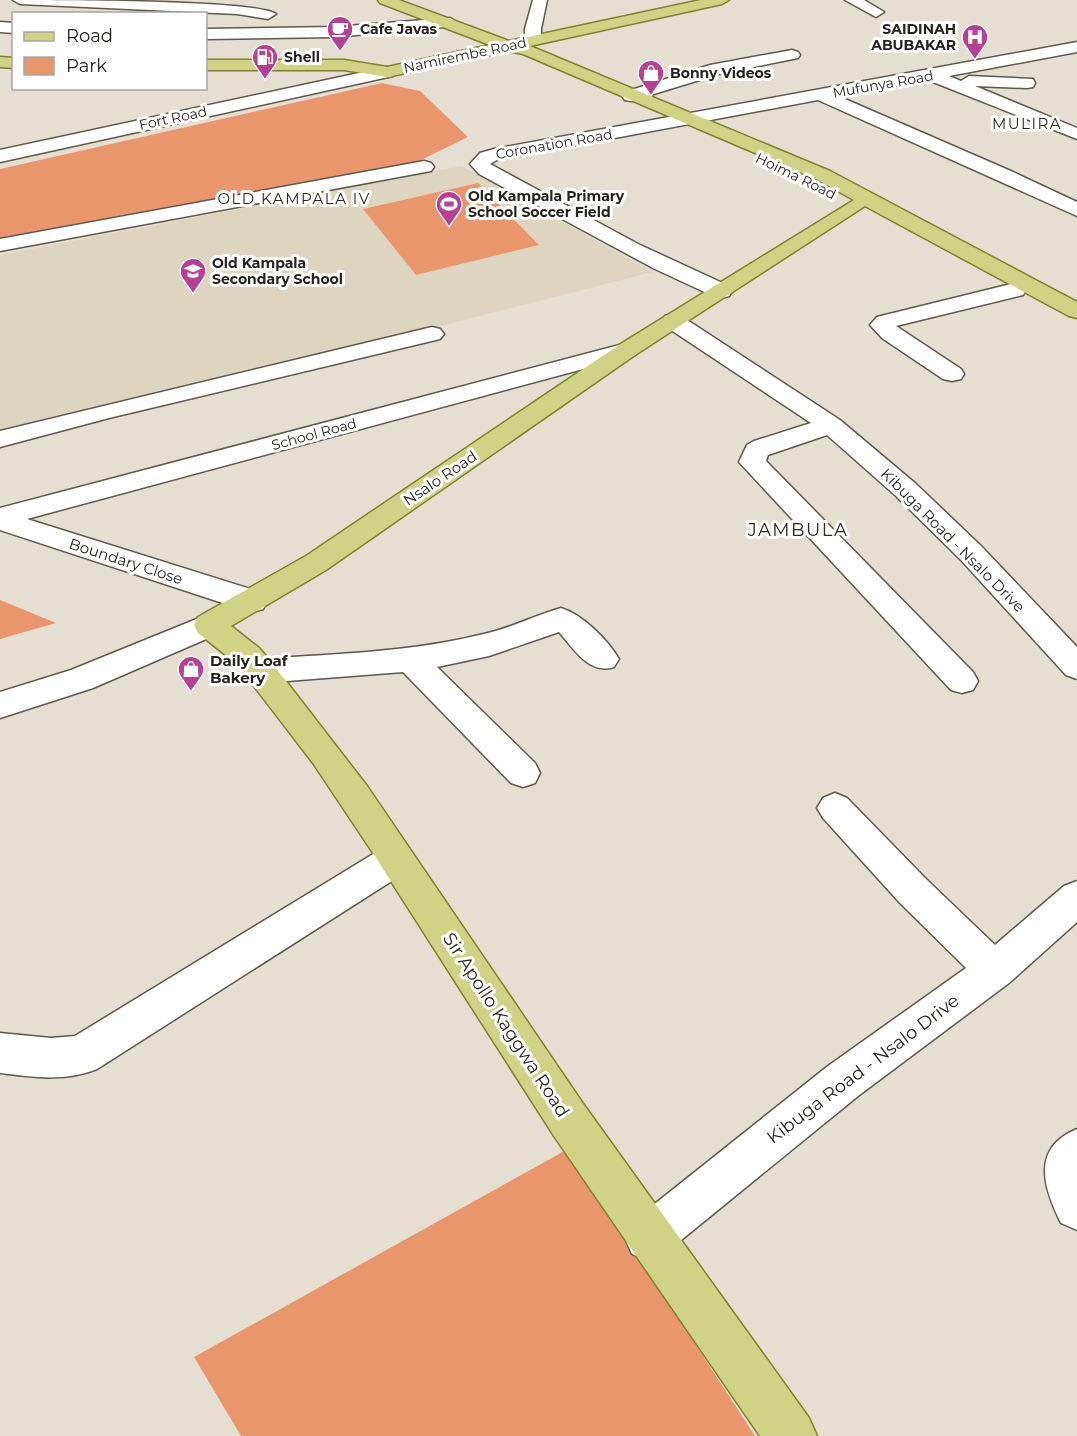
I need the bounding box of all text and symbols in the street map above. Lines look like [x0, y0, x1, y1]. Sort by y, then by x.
legend [12, 12, 207, 90]
cafe icon: Cafe Javas [325, 14, 355, 52]
place label: Cafe Javas [360, 20, 438, 38]
place label: SAIDINAH ABUBAKAR [870, 20, 956, 54]
hospital icon: SAIDINAH ABUBAKAR [960, 22, 990, 60]
text: Road [66, 25, 113, 47]
street label: Namirembe Road [402, 33, 528, 77]
fuel station icon: Shell [250, 42, 280, 80]
place label: Shell [284, 48, 320, 66]
text: Park [66, 55, 107, 77]
shop icon: Bonny Videos [636, 58, 666, 96]
place label: Bonny Videos [670, 64, 772, 82]
street label: Mufunya Road [831, 66, 935, 102]
street label: Fort Road [137, 102, 209, 134]
district label: MULIRA [992, 114, 1062, 133]
street label: Coronation Road [494, 125, 614, 163]
street label: Hoima Road [753, 149, 839, 203]
place label: Old Kampala Primary School Soccer Field [468, 187, 625, 221]
district label: OLD KAMPALA IV [217, 189, 371, 208]
sports icon: Old Kampala Primary School Soccer Field [434, 189, 464, 227]
place label: Old Kampala Secondary School [212, 254, 343, 288]
school or university icon: Old Kampala Secondary School [178, 256, 208, 294]
street label: School Road [269, 414, 359, 454]
street label: Nsalo Road [399, 446, 481, 510]
street label: Kibuga Road - Nsalo Drive [877, 464, 1029, 616]
district label: JAMBULA [747, 519, 848, 541]
street label: Boundary Close [67, 534, 185, 588]
place label: Daily Loaf Bakery [210, 651, 289, 687]
shop icon: Daily Loaf Bakery [176, 654, 206, 692]
street label: Sir Apollo Kaggwa Road [438, 929, 574, 1121]
street label: Kibuga Road - Nsalo Drive [763, 989, 964, 1149]

